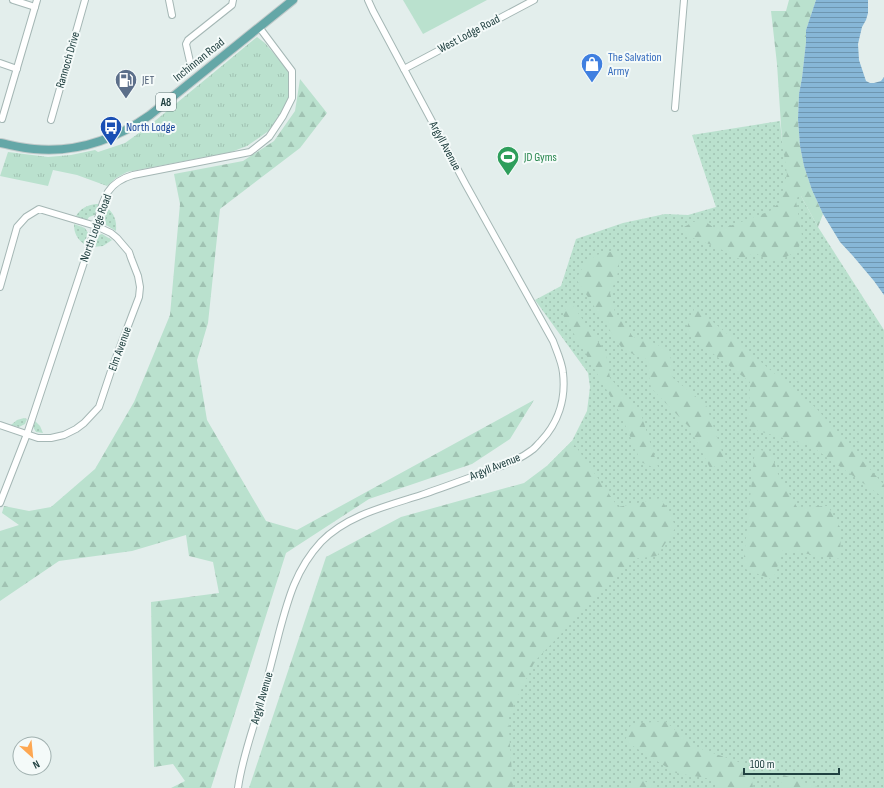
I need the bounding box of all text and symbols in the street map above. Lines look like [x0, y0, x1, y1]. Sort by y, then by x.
street label: West Lodge Road [435, 11, 503, 57]
street label: Rannoch Drive [53, 30, 83, 90]
street label: Inchinnan Road [170, 35, 228, 85]
place label: The Salvation Army [607, 50, 662, 79]
shop icon: The Salvation Army [579, 51, 605, 84]
fuel station icon: JET [113, 67, 139, 100]
place label: JET [141, 73, 154, 88]
road number: A8 [156, 93, 176, 111]
bus stop icon: North Lodge [98, 114, 124, 147]
street label: Argyll Avenue [425, 118, 464, 173]
place label: North Lodge [126, 120, 175, 135]
sports icon: JD Gyms [495, 144, 521, 177]
place label: JD Gyms [523, 150, 557, 165]
street label: North Lodge Road [77, 192, 115, 264]
street label: Elm Avenue [105, 325, 135, 373]
street label: Argyll Avenue [466, 450, 523, 484]
street label: Argyll Avenue [247, 670, 277, 727]
north arrow [12, 736, 52, 776]
scale bar [744, 750, 839, 776]
text: N [31, 757, 42, 772]
text: 100 m [750, 757, 775, 772]

